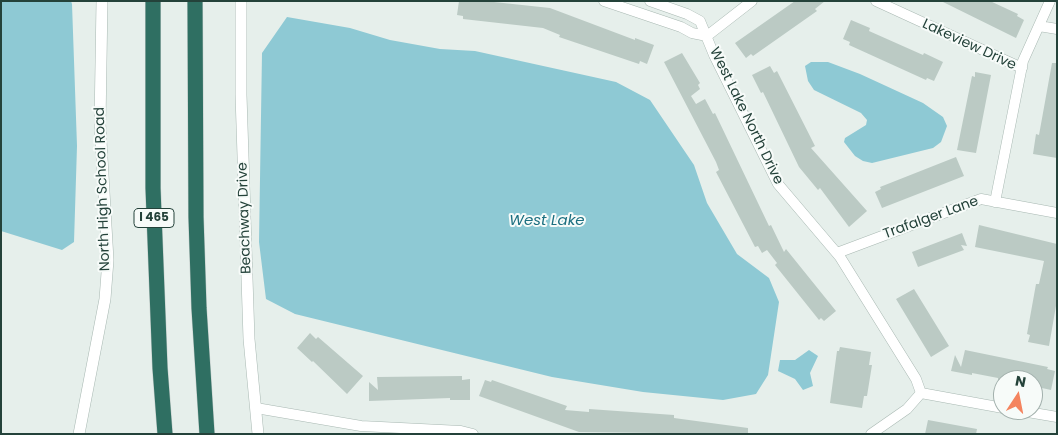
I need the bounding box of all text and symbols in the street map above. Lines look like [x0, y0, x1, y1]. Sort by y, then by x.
street label: Lakeview Drive [919, 16, 1019, 74]
street label: West Lake North Drive [705, 45, 787, 187]
street label: North High School Road [92, 107, 114, 271]
street label: Beachway Drive [235, 162, 255, 274]
street label: Trafalger Lane [881, 193, 981, 243]
road number: I 465 [134, 208, 174, 228]
water label: West Lake [509, 212, 585, 230]
north arrow [993, 370, 1043, 420]
text: N [1014, 370, 1028, 392]

